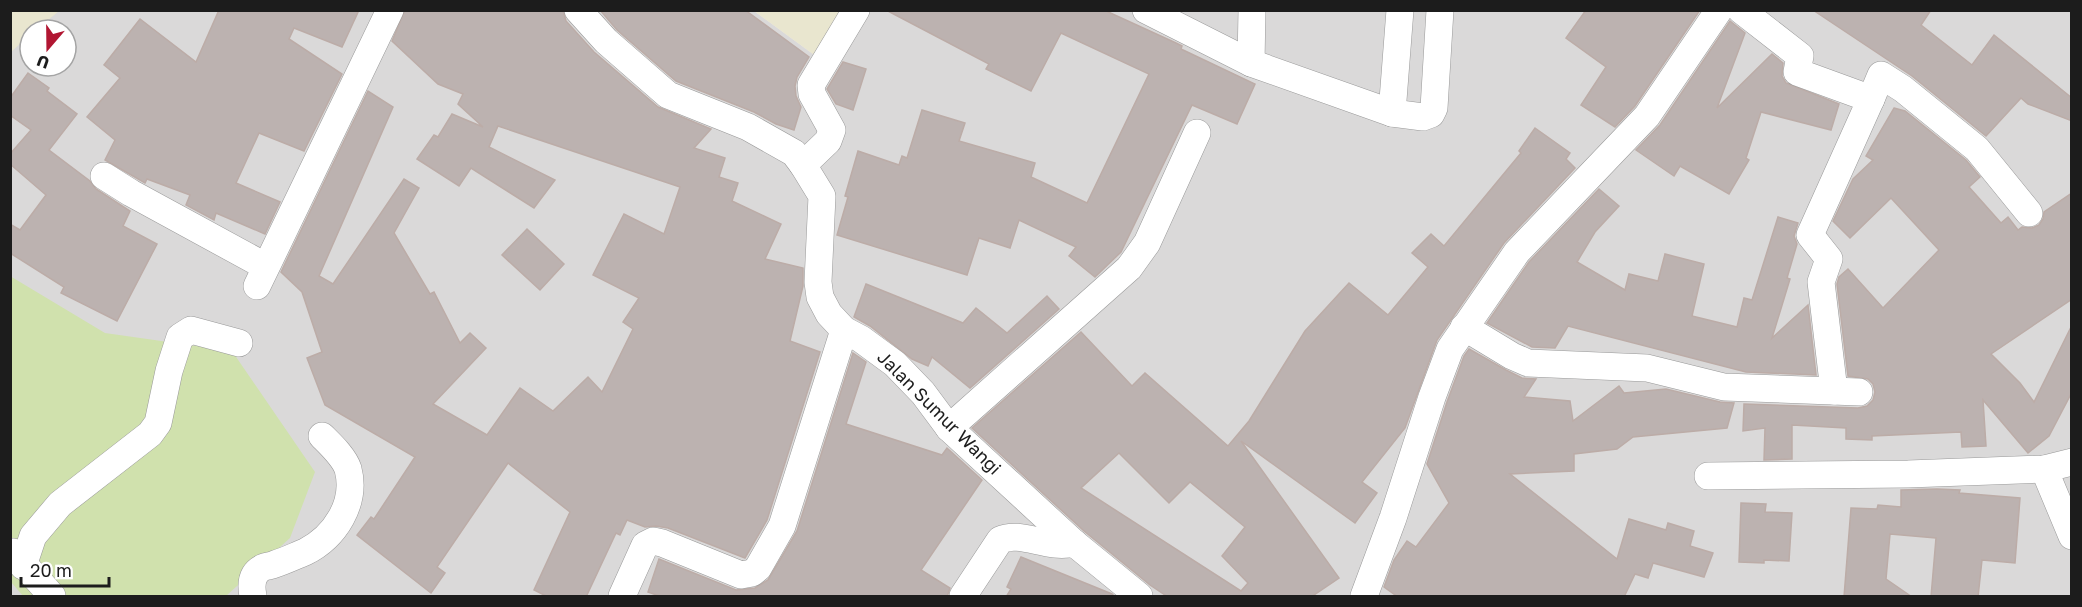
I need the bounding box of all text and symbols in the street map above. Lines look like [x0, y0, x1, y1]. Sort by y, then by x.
north arrow [18, 18, 78, 78]
text: U [34, 51, 52, 73]
street label: Jalan Sumur Wangi [873, 346, 1006, 479]
scale bar [21, 550, 110, 588]
text: 20 m [30, 559, 72, 581]

